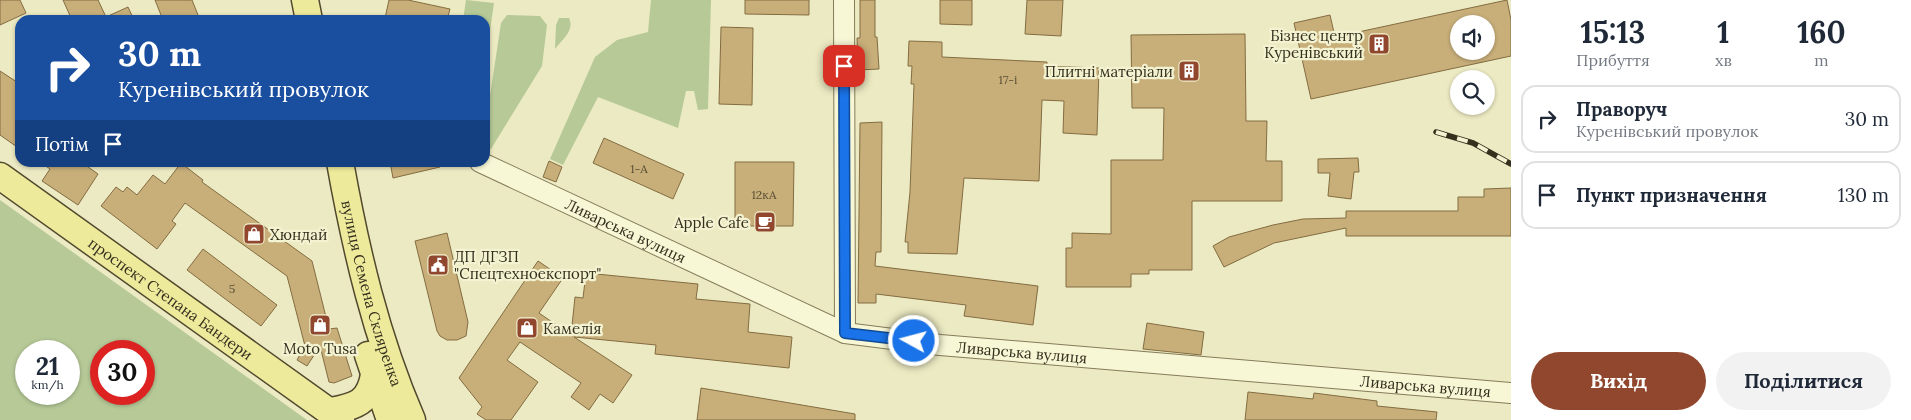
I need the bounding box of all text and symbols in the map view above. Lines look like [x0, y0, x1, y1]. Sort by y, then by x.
text: 15:13 [1581, 13, 1645, 51]
text: 1 [1717, 13, 1730, 51]
text: 160 [1797, 13, 1846, 51]
map controls [1450, 15, 1495, 115]
button: sound [1450, 15, 1495, 60]
place label: Бізнес центр Куренівський [1264, 26, 1363, 62]
text: 30 m [118, 31, 201, 76]
building icon: Бізнес центр Куренівський [1367, 32, 1391, 56]
icon: right [35, 35, 100, 100]
pin [823, 45, 865, 87]
text: Прибуття [1576, 50, 1650, 70]
text: хв [1715, 50, 1732, 70]
text: m [1814, 50, 1829, 70]
icon: arrive [830, 52, 858, 80]
building icon: Плитні матеріали [1177, 59, 1201, 83]
place label: Плитні матеріали [1045, 62, 1173, 81]
button: search [1450, 70, 1495, 115]
house number: 17-і [999, 72, 1017, 87]
text: Куренівський провулок [118, 75, 369, 103]
text: Праворуч [1576, 97, 1667, 121]
icon: right [1533, 105, 1561, 133]
text: 30 m [1845, 107, 1889, 131]
text: Куренівський провулок [1576, 121, 1758, 141]
icon: arrive [99, 130, 127, 158]
text: Потім [35, 132, 89, 156]
house number: 1-А [630, 161, 648, 176]
icon: arrive [1533, 181, 1561, 209]
text: Пункт призначення [1576, 183, 1767, 207]
text: 130 m [1838, 183, 1889, 207]
house number: 12кА [751, 187, 777, 202]
street label: Ливарська вулиця [562, 194, 689, 267]
street label: вулиця Семена Скляренка [338, 198, 407, 389]
cafe icon: Apple Cafe [753, 210, 777, 234]
place label: Apple Cafe [673, 213, 749, 232]
shop icon: Хюндай [242, 222, 266, 246]
place label: Хюндай [270, 225, 327, 244]
street label: проспект Степана Бандери [85, 233, 257, 363]
place label: ДП ДГЗП "Спецтехноекспорт" [454, 247, 601, 283]
public building icon: ДП ДГЗП "Спецтехноекспорт" [426, 253, 450, 277]
house number: 5 [229, 281, 235, 296]
shop icon: Moto Tusa [308, 313, 332, 337]
position arrow [887, 314, 939, 366]
shop icon: Камелія [515, 316, 539, 340]
place label: Камелія [543, 319, 601, 338]
street label: Ливарська вулиця [956, 337, 1088, 367]
place label: Moto Tusa [283, 339, 357, 358]
speed limit sign: 30 [90, 340, 155, 405]
text: 21 [36, 350, 59, 382]
button: Вихід [1531, 352, 1706, 410]
button: Поділитися [1716, 352, 1891, 410]
street label: Ливарська вулиця [1359, 371, 1492, 401]
text: km/h [31, 377, 64, 392]

